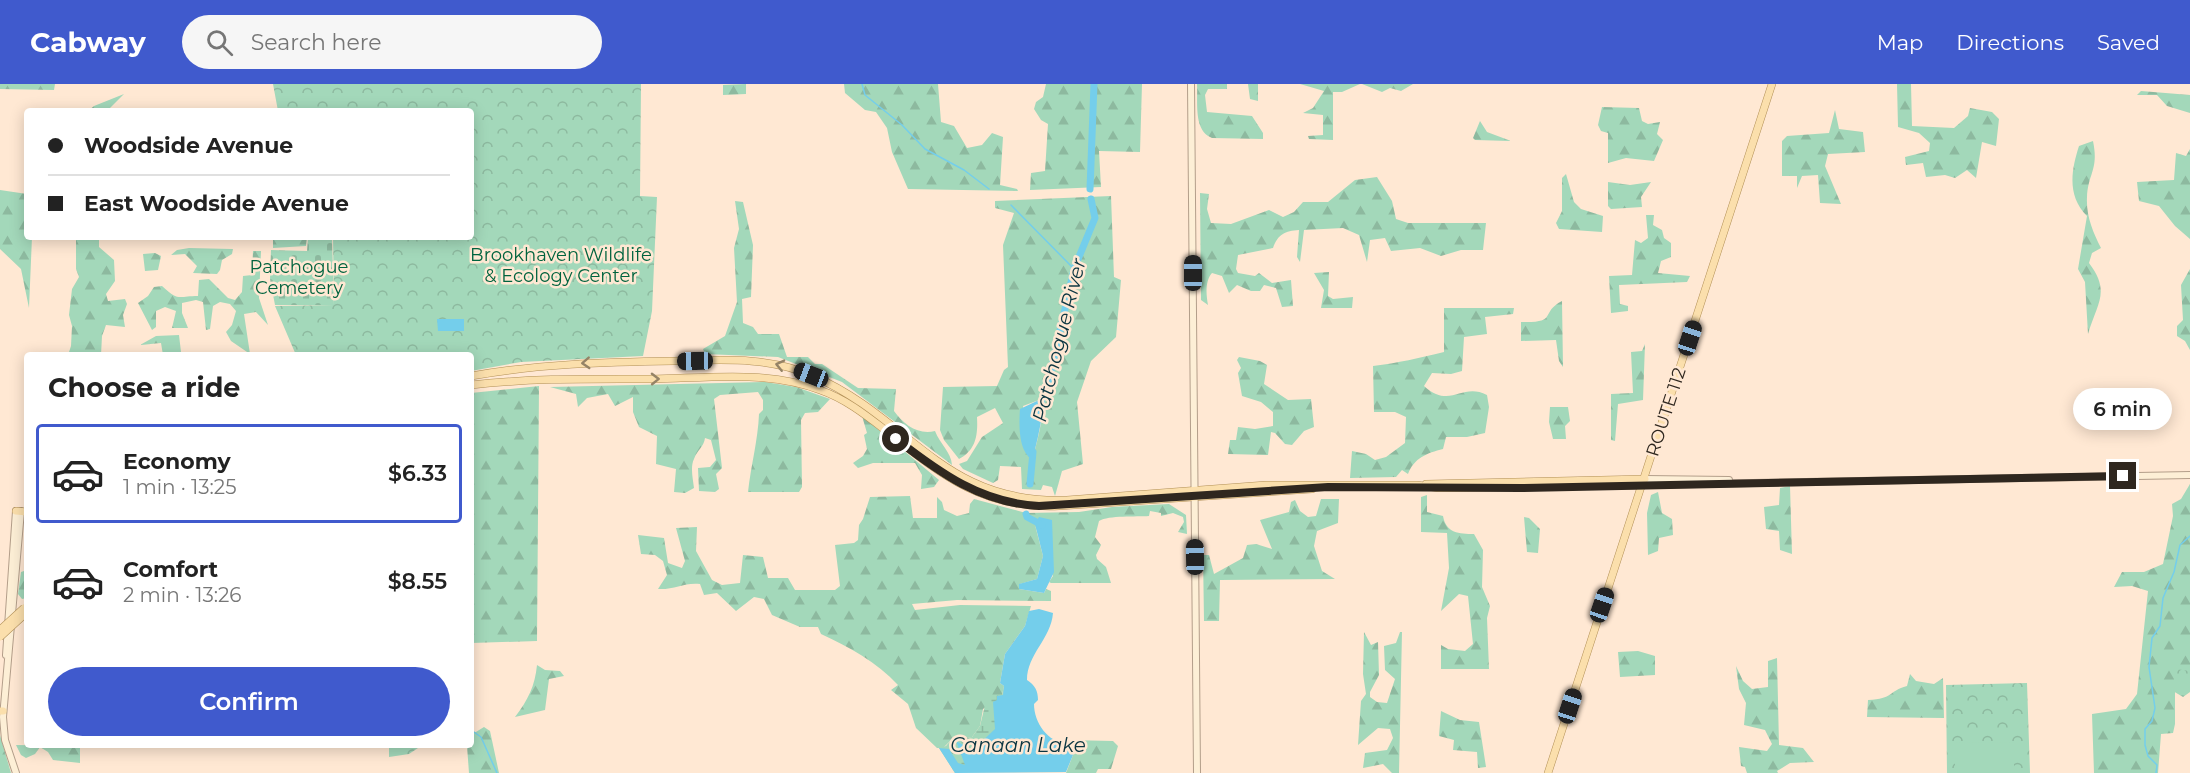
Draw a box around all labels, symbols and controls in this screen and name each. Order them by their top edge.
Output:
search box [182,15,602,69]
text: Cabway [30,25,146,59]
icon: search [203,26,236,59]
text: Search here [251,29,382,56]
text: Map [1877,30,1923,55]
text: Directions [1956,30,2064,55]
text: Saved [2097,30,2160,55]
text: Woodside Avenue [84,132,293,159]
text: East Woodside Avenue [84,190,349,217]
park label: Brookhaven Wildlife & Ecology Center [470,244,652,287]
water label: Patchogue River [1027,255,1091,424]
car [1184,255,1202,291]
park label: Patchogue Cemetery [250,256,349,299]
car [1676,318,1704,358]
car [677,352,713,370]
one-way arrow [581,357,590,370]
one-way arrow [776,360,786,373]
car [791,360,831,390]
street label: ROUTE 112 [1641,365,1691,459]
text: Choose a ride [48,371,240,404]
one-way arrow [651,373,660,385]
callout: 6 min [2074,389,2172,431]
text: 6 min [2093,397,2152,421]
route start [882,425,909,452]
icon: car [51,447,105,501]
text: Economy [123,448,231,475]
text: $6.33 [388,460,447,487]
route end [2109,462,2136,489]
text: 1 min · 13:25 [123,475,237,499]
car [1186,539,1204,575]
icon: car [51,555,105,609]
text: Comfort [123,556,218,583]
text: $8.55 [388,568,447,595]
text: 2 min · 13:26 [123,583,241,607]
car [1588,585,1616,625]
button: Confirm [48,667,450,736]
car [1556,686,1584,726]
water label: Canaan Lake [950,733,1086,757]

